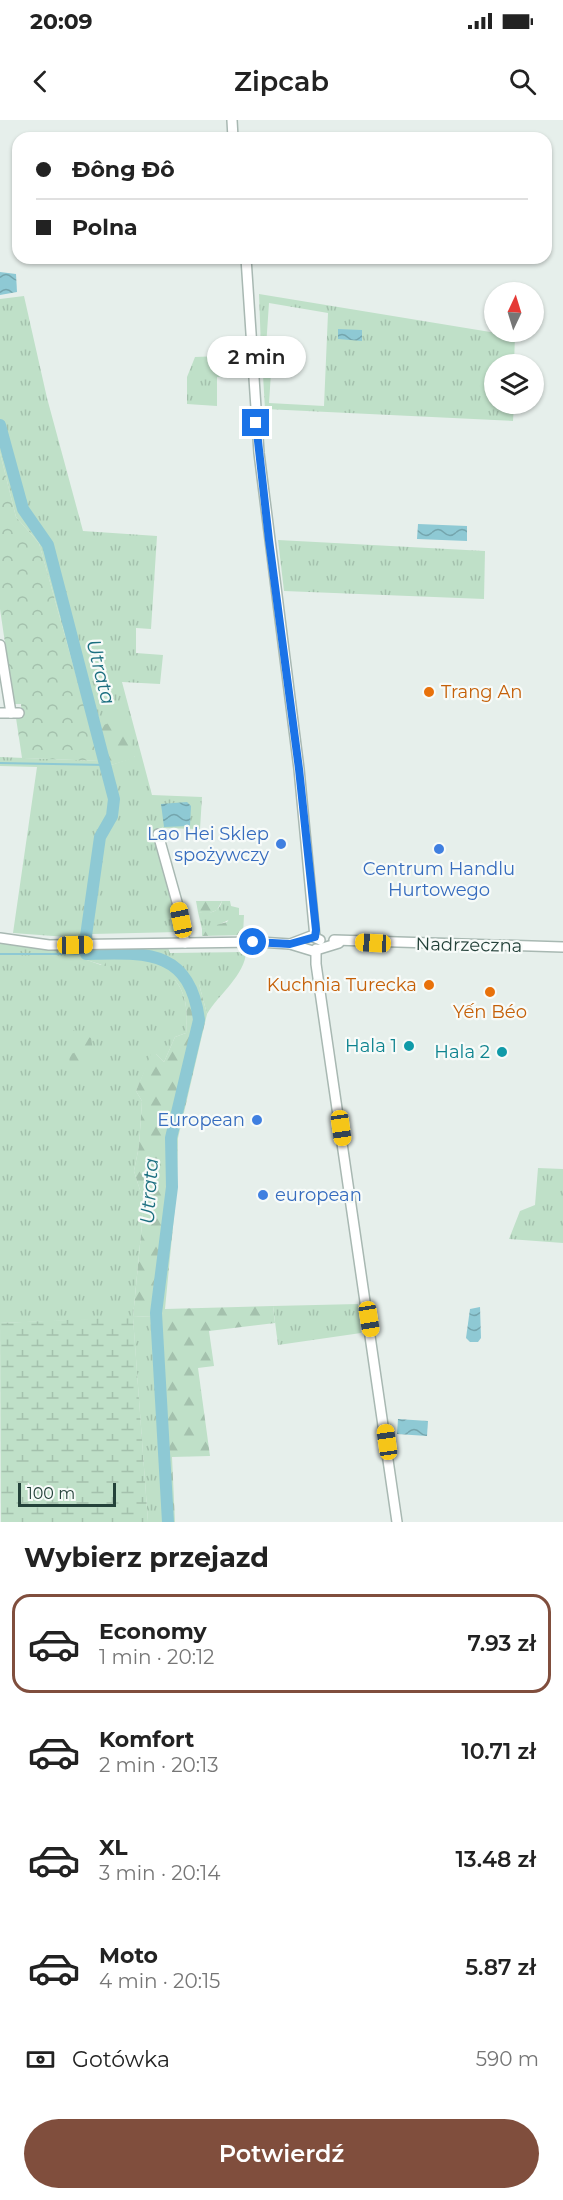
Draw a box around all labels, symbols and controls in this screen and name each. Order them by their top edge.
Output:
text: 20:09 [30,8,93,35]
icon: back [24,65,57,98]
text: Zipcab [234,65,329,98]
icon: search [506,65,539,98]
text: Đông Đô [72,156,175,183]
text: Polna [72,214,138,241]
north arrow [484,282,544,342]
map controls [484,282,544,414]
callout: 2 min [206,336,306,378]
text: 2 min [228,345,285,369]
button: layers [484,354,544,414]
route end [242,409,269,436]
water label: Utrata [81,637,121,707]
place label: Trang An [441,681,522,703]
marker: Trang An [422,685,436,699]
place label: Lao Hei Sklep spożywczy [147,823,269,866]
marker: Lao Hei Sklep spożywczy [274,837,288,851]
marker: Centrum Handlu Hurtowego [432,842,446,856]
place label: Centrum Handlu Hurtowego [363,858,515,901]
car [168,901,194,939]
route start [239,928,266,955]
car [355,933,391,953]
street label: Nadrzeczna [416,933,522,957]
car [57,936,93,954]
place label: Kuchnia Turecka [267,974,417,996]
marker: Kuchnia Turecka [422,978,436,992]
marker: Yến Béo [483,985,497,999]
place label: Yến Béo [453,1001,527,1023]
place label: Hala 1 [345,1035,397,1057]
marker: Hala 1 [402,1039,416,1053]
place label: Hala 2 [434,1041,490,1063]
marker: Hala 2 [495,1045,509,1059]
place label: European [157,1109,245,1131]
car [330,1109,352,1147]
marker: European [250,1113,264,1127]
water label: Utrata [135,1157,163,1225]
place label: european [275,1184,362,1206]
marker: european [256,1188,270,1202]
car [357,1300,381,1338]
car [376,1423,398,1461]
scale bar [18,1480,116,1508]
text: 100 m [27,1484,75,1503]
text: Wybierz przejazd [24,1541,269,1574]
icon: car [27,1617,81,1671]
text: Economy [99,1618,207,1645]
text: 7.93 zł [467,1630,536,1657]
text: 1 min · 20:12 [99,1645,214,1669]
icon: car [27,1725,81,1779]
text: Komfort [99,1726,194,1753]
text: 10.71 zł [461,1738,536,1765]
text: 2 min · 20:13 [99,1753,219,1777]
icon: car [27,1833,81,1887]
text: XL [99,1834,128,1861]
text: 13.48 zł [455,1846,536,1873]
text: 3 min · 20:14 [99,1861,220,1885]
icon: car [27,1941,81,1995]
text: Moto [99,1942,158,1969]
text: 5.87 zł [465,1954,536,1981]
text: 4 min · 20:15 [99,1969,220,1993]
icon: cash [24,2043,57,2076]
text: Gotówka [72,2046,170,2073]
text: 590 m [476,2047,539,2071]
button: Potwierdź [24,2119,539,2188]

